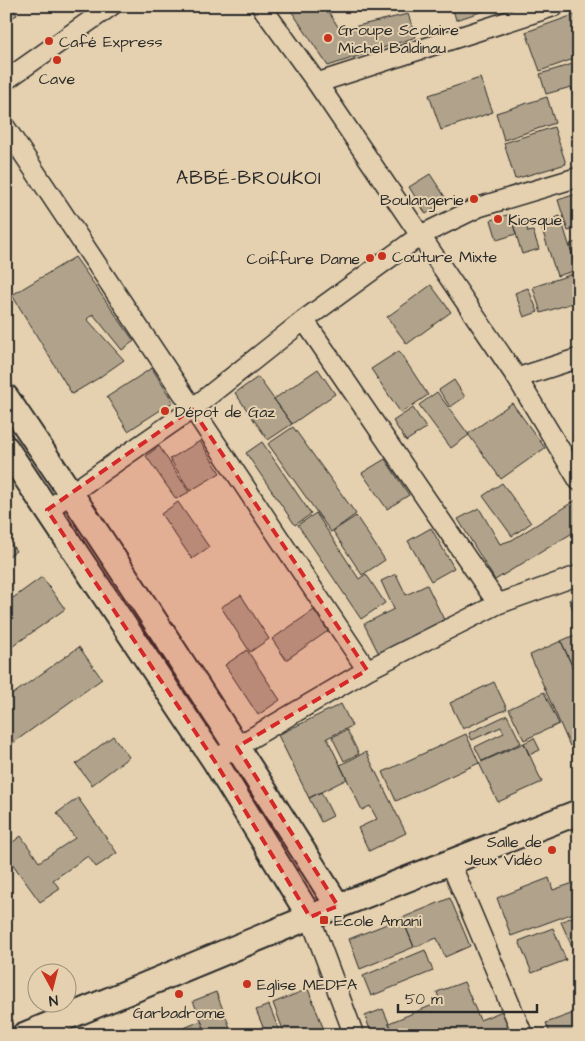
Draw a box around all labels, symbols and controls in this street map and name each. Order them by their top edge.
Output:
place label: Groupe Scolaire Michel Baldinau [338,19,459,59]
place label: Café Express [59,31,162,53]
marker: Groupe Scolaire Michel Baldinau [322,32,334,44]
marker: Café Express [43,35,55,47]
marker: Cave [51,54,63,66]
place label: Cave [39,68,76,90]
district label: ABBÉ-BROUKOI [176,165,322,192]
place label: Boulangerie [380,189,464,212]
marker: Boulangerie [468,193,480,205]
place label: Kiosque [508,209,562,231]
marker: Kiosque [492,213,504,225]
place label: Couture Mixte [392,246,498,268]
place label: Coiffure Dame [247,248,360,270]
marker: Couture Mixte [376,250,388,262]
marker: Coiffure Dame [364,252,376,264]
place label: Dépot de Gaz [175,401,275,423]
marker: Dépot de Gaz [159,405,171,417]
place label: Salle de Jeux Vidéo [465,831,542,871]
marker: Salle de Jeux Vidéo [546,844,558,856]
place label: Ecole Amani [334,910,422,932]
marker: Ecole Amani [318,914,330,926]
north arrow [28,964,78,1014]
place label: Eglise MEDFA [257,974,357,997]
marker: Eglise MEDFA [241,978,253,990]
scale bar [398,981,536,1013]
marker: Garbadrome [173,988,185,1000]
text: N [48,989,59,1010]
text: 50 m [405,989,443,1010]
place label: Garbadrome [133,1002,226,1024]

